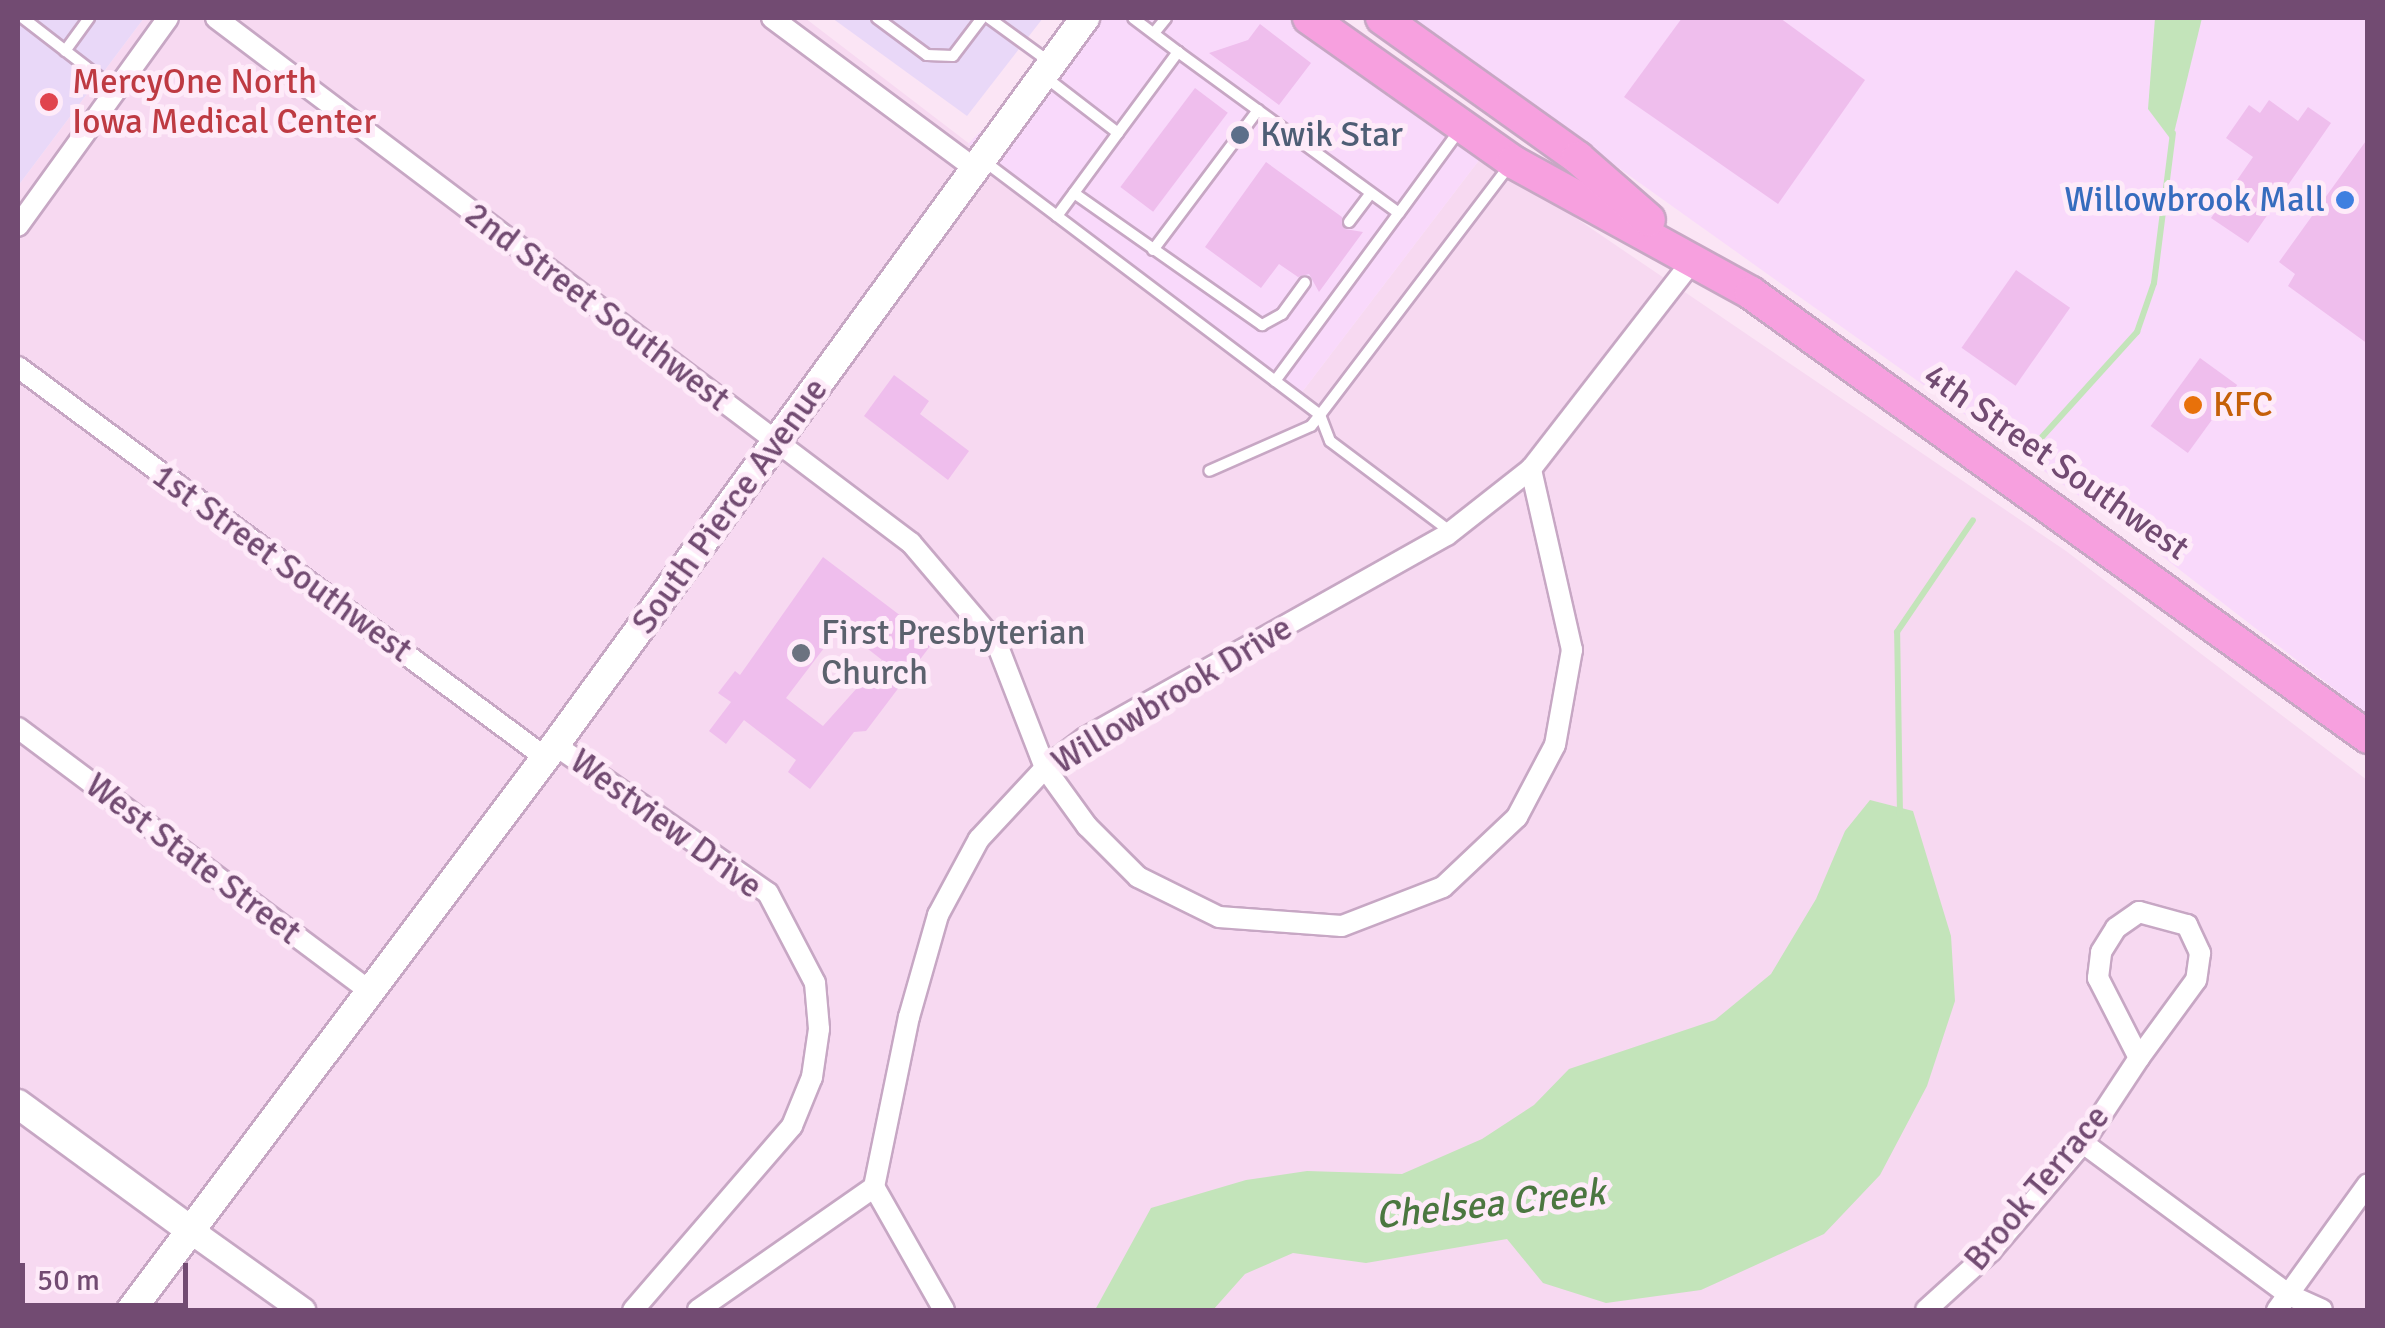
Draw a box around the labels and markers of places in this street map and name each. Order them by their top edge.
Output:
place label: MercyOne North Iowa Medical Center [72,61,376,143]
marker: MercyOne North Iowa Medical Center [36,89,62,115]
place label: Kwik Star [1260,114,1403,156]
marker: Kwik Star [1229,124,1251,146]
place label: Willowbrook Mall [2064,179,2325,221]
marker: Willowbrook Mall [2334,189,2356,211]
place label: KFC [2213,384,2273,426]
marker: KFC [2182,394,2204,416]
place label: First Presbyterian Church [821,612,1086,694]
marker: First Presbyterian Church [790,642,812,664]

